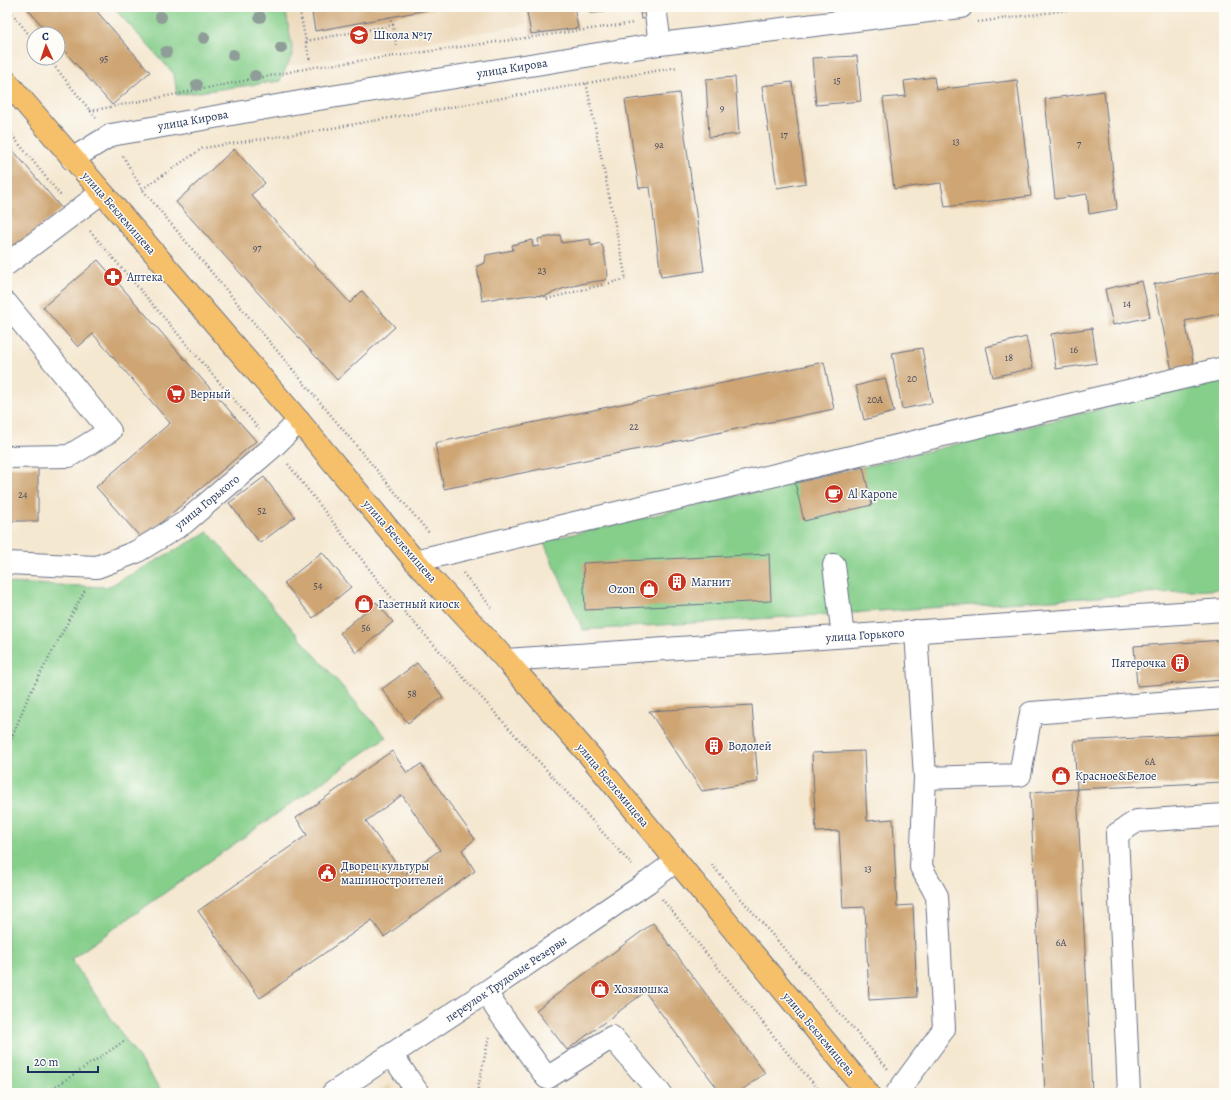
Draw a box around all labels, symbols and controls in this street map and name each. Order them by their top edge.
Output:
school or university icon: Школа №17 [348,24,370,46]
north arrow [26,26,66,66]
place label: Школа №17 [373,27,433,43]
text: С [42,29,49,44]
house number: 95 [100,52,108,65]
street label: улица Кирова [475,54,549,82]
house number: 15 [833,74,841,87]
house number: 9 [720,101,725,114]
street label: улица Кирова [156,106,230,134]
house number: 17 [780,128,789,141]
house number: 13 [952,135,960,148]
house number: 7 [1077,137,1082,150]
house number: 9а [654,138,664,151]
street label: улица Беклемищева [78,167,160,258]
house number: 97 [253,241,262,254]
house number: 23 [538,264,546,277]
pharmacy icon: Аптека [102,266,124,288]
place label: Аптека [126,269,163,285]
house number: 14 [1123,297,1131,310]
house number: 16 [1070,343,1078,356]
house number: 18 [1005,351,1013,364]
house number: 20 [907,372,917,385]
supermarket icon: Верный [165,383,187,405]
place label: Верный [190,386,231,402]
house number: 20А [867,393,883,406]
house number: 22 [629,420,639,433]
street label: улица Горького [171,471,243,534]
cafe icon: Al Kapone [823,483,845,505]
place label: Al Kapone [847,486,897,502]
house number: 24 [18,488,28,501]
street label: улица Беклемищева [359,495,441,586]
house number: 52 [257,504,267,517]
building icon: Магнит [666,571,688,593]
place label: Магнит [691,574,732,590]
shop icon: Ozon [638,578,660,600]
house number: 54 [314,579,323,592]
place label: Ozon [609,581,635,597]
shop icon: Газетный киоск [353,593,375,615]
place label: Газетный киоск [378,596,460,612]
house number: 56 [362,621,371,634]
street label: улица Горького [824,624,905,646]
building icon: Пятерочка [1169,652,1191,674]
place label: Пятерочка [1111,655,1166,671]
house number: 58 [407,687,417,700]
building icon: Водолей [703,735,725,757]
place label: Водолей [728,738,772,754]
street label: улица Беклемищева [572,739,653,831]
house number: 6А [1145,755,1155,768]
shop icon: Красное&Белое [1050,765,1072,787]
place label: Красное&Белое [1075,768,1157,784]
place label: Дворец культуры машиностроителей [341,858,444,888]
public building icon: Дворец культуры машиностроителей [316,862,338,884]
house number: 13 [864,862,872,875]
street label: переулок Трудовые Резервы [442,932,570,1026]
house number: 6А [1056,936,1066,949]
shop icon: Хозяюшка [589,978,611,1000]
place label: Хозяюшка [614,981,669,997]
street label: улица Беклемищева [778,988,859,1080]
scale bar [28,1048,98,1074]
text: 20 m [34,1054,58,1070]

